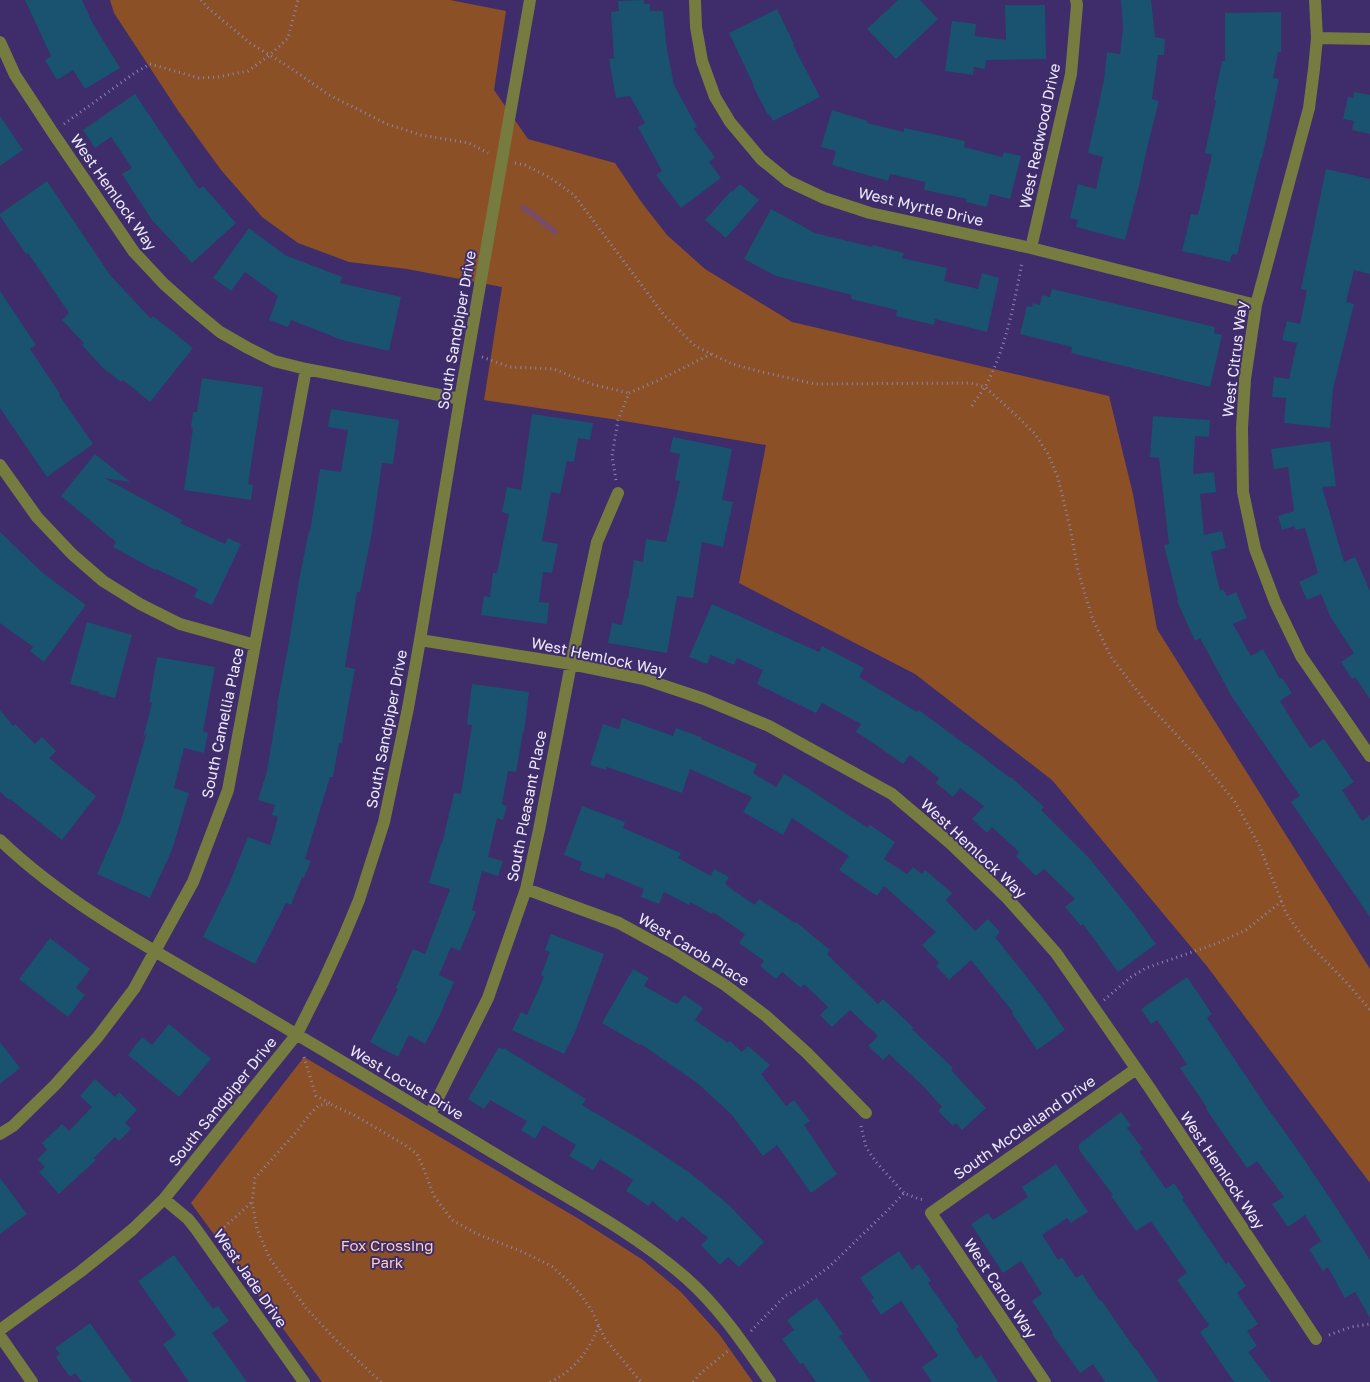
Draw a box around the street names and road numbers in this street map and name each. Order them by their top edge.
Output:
street label: West Redwood Drive [1015,61,1063,210]
street label: West Hemlock Way [67,130,161,254]
street label: West Myrtle Drive [857,183,986,229]
street label: South Sandpiper Drive [433,249,479,411]
street label: West Citrus Way [1218,299,1250,418]
street label: West Hemlock Way [530,633,669,679]
street label: South Camellia Place [197,646,247,800]
street label: South Sandpiper Drive [362,648,410,810]
street label: South Pleasant Place [503,729,550,883]
street label: West Hemlock Way [917,794,1031,902]
street label: West Carob Place [635,909,753,989]
street label: South Sandpiper Drive [164,1033,280,1169]
street label: West Locust Drive [347,1041,467,1123]
street label: South McClelland Drive [950,1071,1099,1183]
street label: West Hemlock Way [1177,1108,1269,1233]
street label: West Jade Drive [210,1225,292,1331]
street label: West Carob Way [961,1234,1041,1342]

